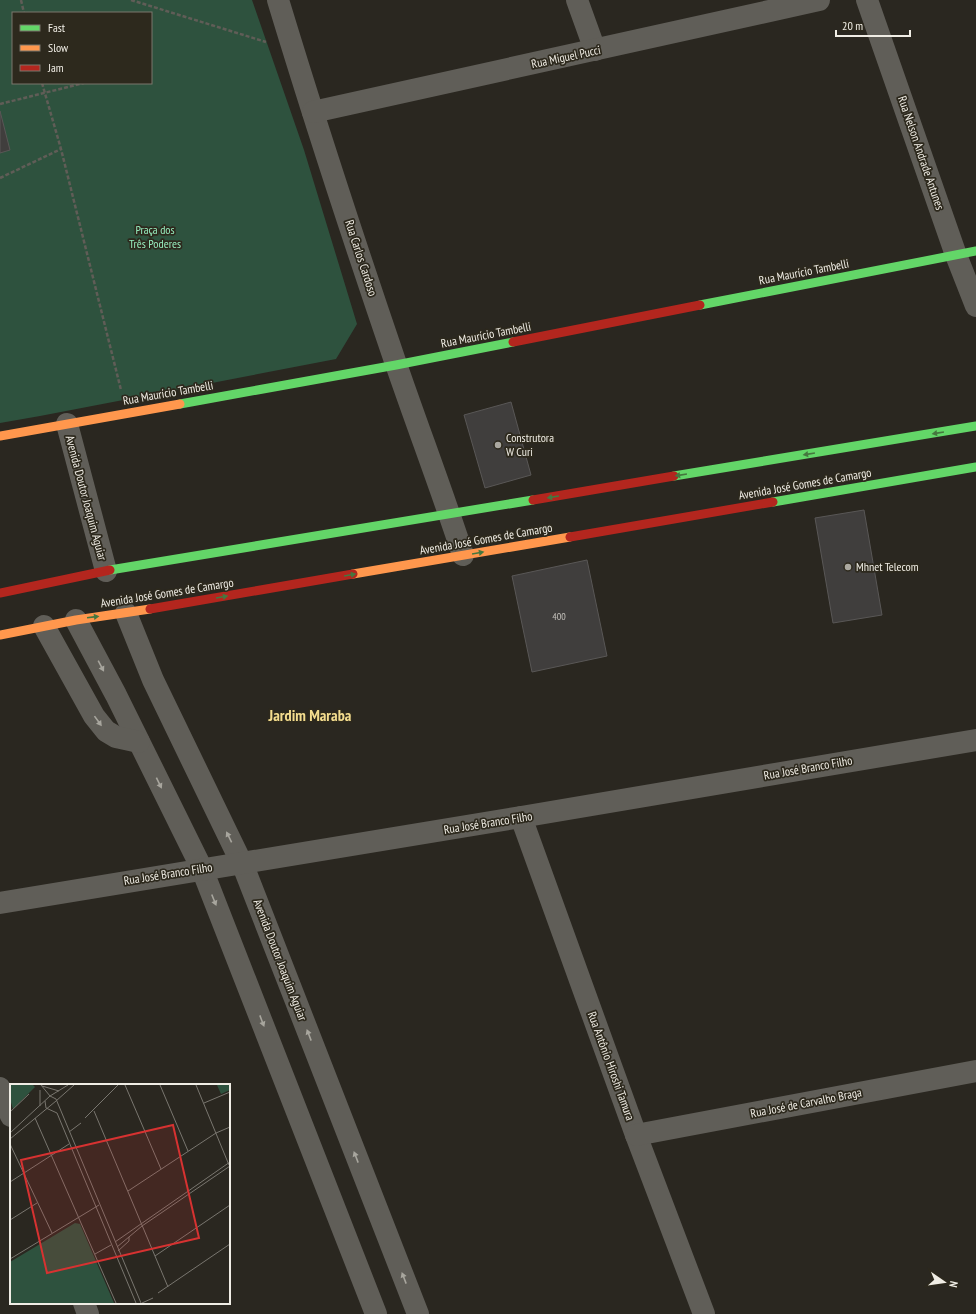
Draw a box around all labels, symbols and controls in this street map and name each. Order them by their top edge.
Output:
legend [12,12,152,84]
scale bar [836,12,910,38]
text: 20 m [842,18,863,33]
text: Fast [48,20,66,35]
text: Slow [48,40,69,55]
street label: Rua Miguel Pucci [530,42,602,71]
text: Jam [47,60,64,75]
street label: Rua Nelson Andrade Antunes [895,94,948,212]
street label: Rua Carlos Cardoso [342,218,381,298]
park label: Praça dos Três Poderes [129,222,181,251]
street label: Rua Maurício Tambelli [758,255,850,288]
street label: Rua Maurício Tambelli [440,318,532,351]
street label: Rua Maurício Tambelli [122,377,214,408]
place label: Construtora W Curi [506,430,554,459]
one-way arrow [931,430,944,436]
street label: Avenida Doutor Joaquim Aguiar [63,434,111,563]
marker: Construtora W Curi [493,440,503,450]
one-way arrow [803,451,815,457]
street label: Avenida José Gomes de Camargo [737,464,872,503]
one-way arrow [675,473,687,479]
one-way arrow [547,494,559,500]
street label: Avenida José Gomes de Camargo [418,519,553,558]
one-way arrow [472,549,484,555]
place label: Mhnet Telecom [856,559,919,574]
marker: Mhnet Telecom [843,562,853,572]
one-way arrow [344,571,356,577]
street label: Avenida José Gomes de Camargo [99,575,235,610]
one-way arrow [215,593,228,599]
house number: 400 [552,610,566,623]
one-way arrow [87,614,99,620]
one-way arrow [97,661,104,672]
district label: Jardim Maraba [268,705,352,725]
one-way arrow [94,715,102,726]
street label: Rua José Branco Filho [763,752,853,783]
one-way arrow [156,777,162,788]
street label: Rua José Branco Filho [443,808,533,837]
one-way arrow [226,831,232,843]
street label: Rua José Branco Filho [123,859,213,888]
one-way arrow [212,895,218,907]
street label: Avenida Doutor Joaquim Aguiar [250,897,311,1023]
street label: Rua Antônio Hiroshi Tamura [585,1009,638,1123]
one-way arrow [259,1016,265,1028]
one-way arrow [306,1029,312,1041]
inset map [10,1084,230,1304]
street label: Rua José de Carvalho Braga [749,1084,863,1121]
one-way arrow [353,1150,359,1162]
north arrow [924,1262,964,1302]
one-way arrow [400,1271,406,1283]
text: N [946,1280,961,1289]

